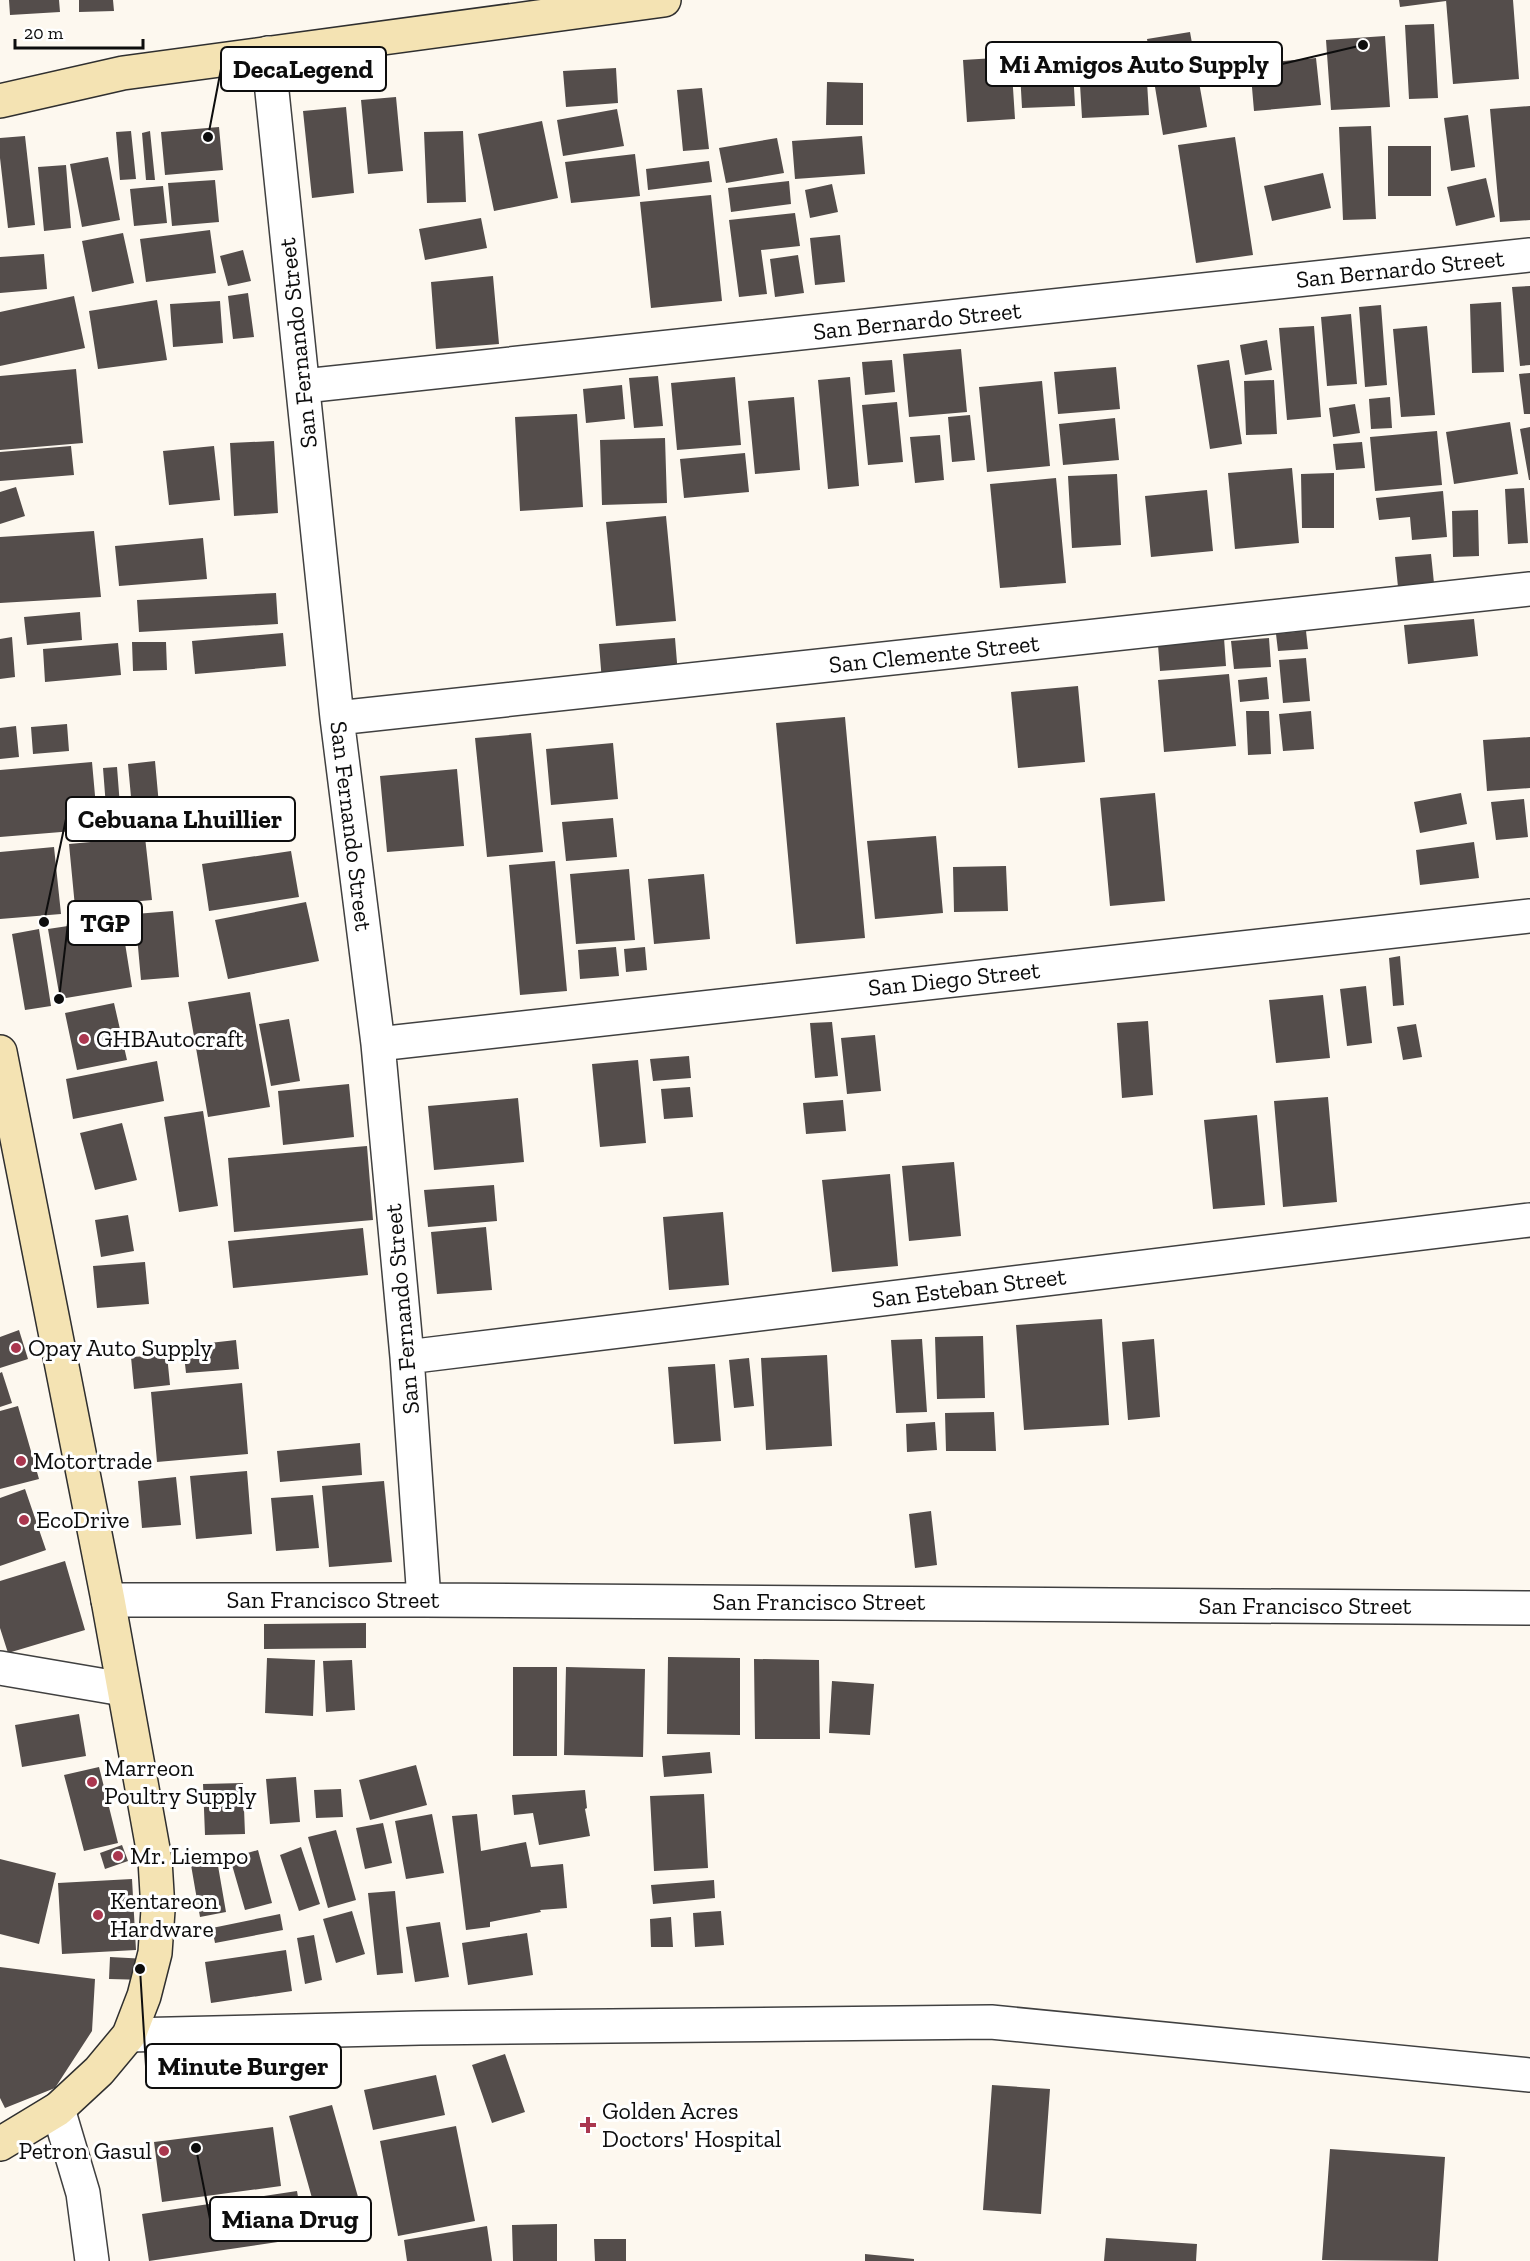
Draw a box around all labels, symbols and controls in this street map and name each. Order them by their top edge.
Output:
scale bar [15,12,142,50]
text: 20 m [24,22,64,44]
callout: Mi Amigos Auto Supply [986,42,1282,86]
callout: DecaLegend [221,47,386,91]
text: Mi Amigos Auto Supply [999,48,1269,80]
text: DecaLegend [233,53,374,85]
street label: San Fernando Street [272,236,323,450]
street label: San Bernardo Street [1294,243,1506,294]
street label: San Bernardo Street [811,295,1023,346]
street label: San Clemente Street [827,628,1041,679]
street label: San Fernando Street [324,719,379,933]
callout: Cebuana Lhuillier [66,797,295,841]
text: Cebuana Lhuillier [78,803,282,835]
callout: TGP [68,901,142,945]
text: TGP [80,907,131,939]
street label: San Diego Street [867,955,1041,1002]
place label: GHBAutocraft [96,1024,244,1053]
marker: GHBAutocraft [77,1032,91,1046]
street label: San Fernando Street [378,1203,425,1415]
street label: San Esteban Street [870,1261,1068,1314]
place label: Opay Auto Supply [28,1333,213,1362]
marker: Opay Auto Supply [9,1341,23,1355]
place label: Motortrade [33,1446,152,1475]
marker: Motortrade [14,1454,28,1468]
place label: EcoDrive [36,1505,129,1534]
marker: EcoDrive [17,1513,31,1527]
street label: San Francisco Street [227,1585,439,1614]
street label: San Francisco Street [713,1587,925,1616]
street label: San Francisco Street [1199,1591,1411,1620]
place label: Marreon Poultry Supply [104,1753,257,1810]
marker: Marreon Poultry Supply [85,1775,99,1789]
place label: Mr. Liempo [130,1841,248,1870]
marker: Mr. Liempo [111,1849,125,1863]
place label: Kentareon Hardware [110,1886,218,1943]
marker: Kentareon Hardware [91,1908,105,1922]
callout: Minute Burger [146,2044,341,2088]
text: Minute Burger [157,2050,329,2082]
place label: Golden Acres Doctors' Hospital [602,2096,781,2153]
marker: Golden Acres Doctors' Hospital [579,2116,597,2134]
place label: Petron Gasul [18,2136,152,2165]
marker: Petron Gasul [157,2144,171,2158]
callout: Miana Drug [210,2197,371,2241]
text: Miana Drug [221,2203,359,2235]

